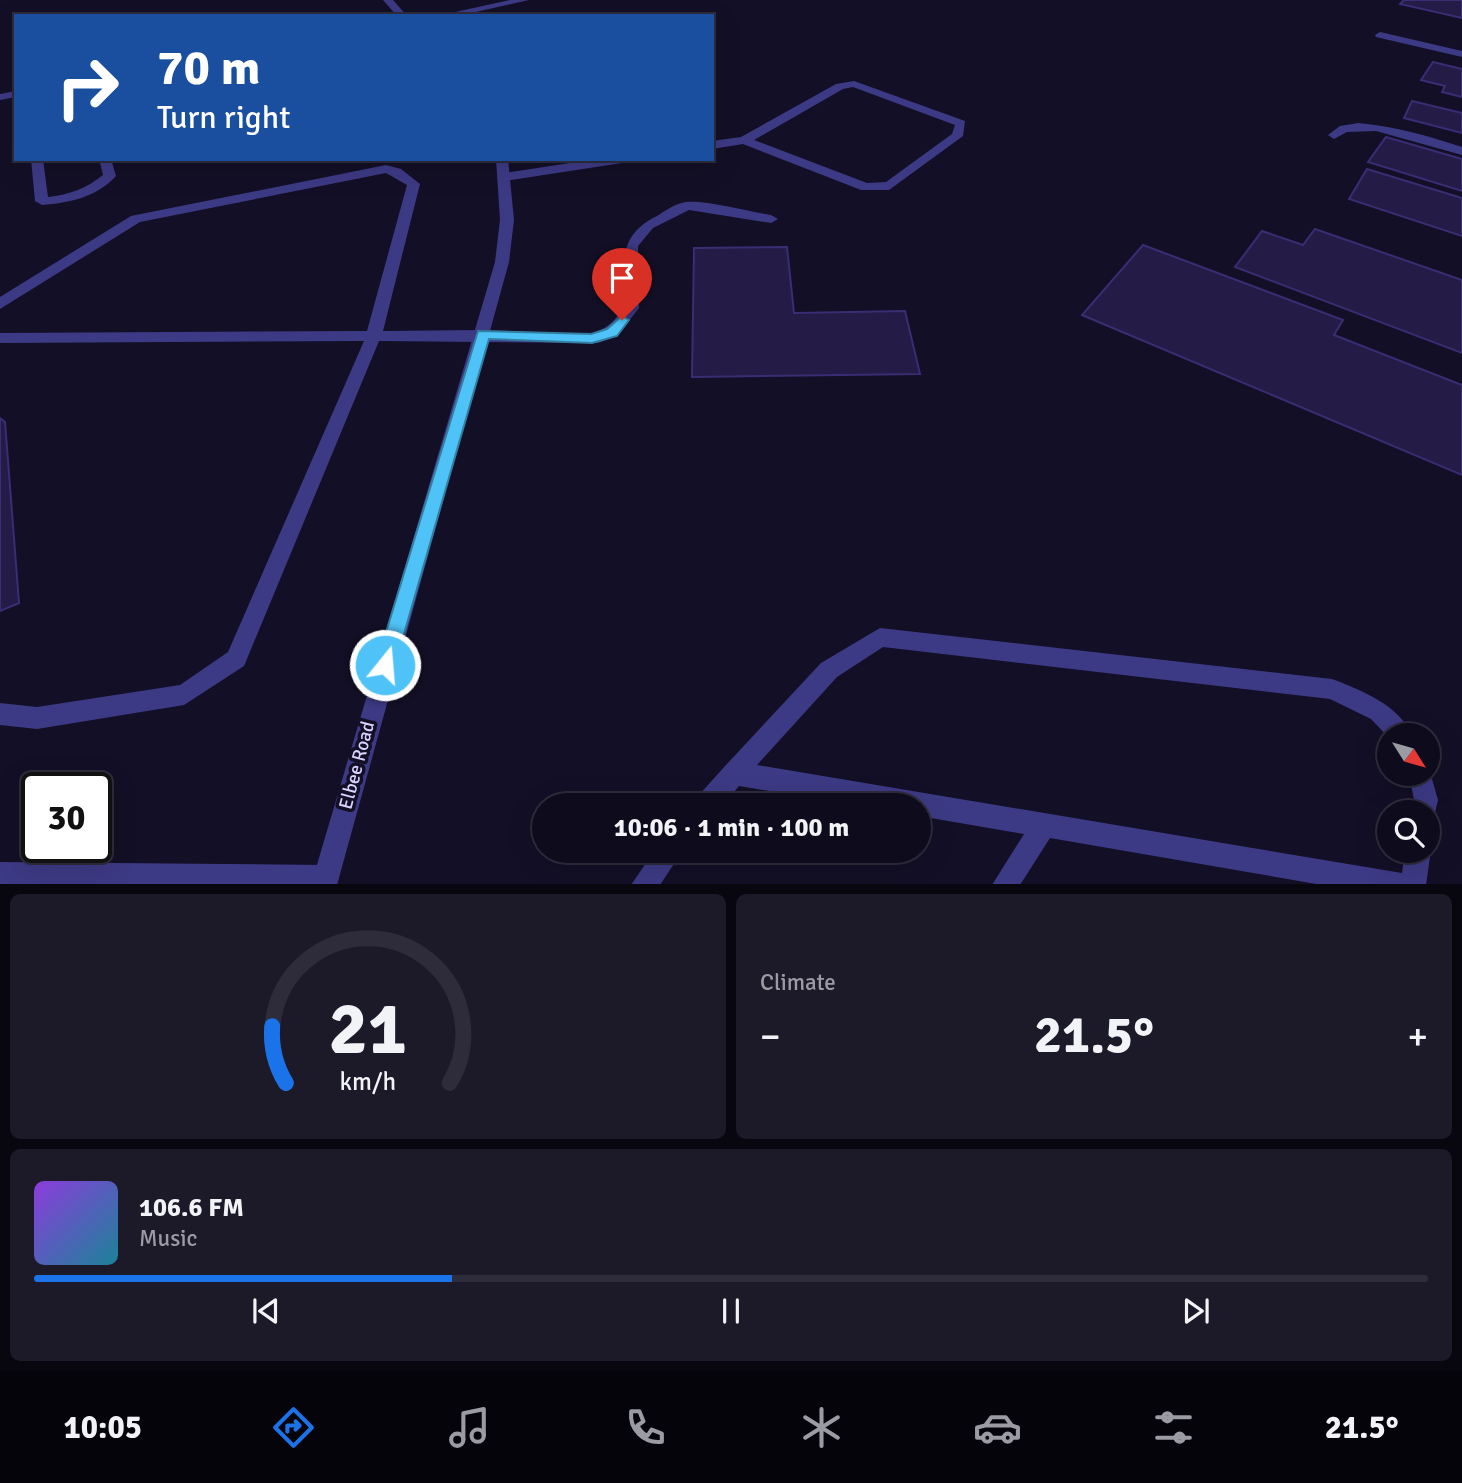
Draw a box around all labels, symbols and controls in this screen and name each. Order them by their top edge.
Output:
text: 70 m [157,38,260,98]
icon: right [42,42,133,133]
text: Turn right [157,98,290,137]
pin [592,248,652,320]
icon: arrive [603,259,641,297]
position arrow [348,628,422,702]
street label: Elbee Road [334,719,380,812]
north arrow [1377,723,1440,786]
map controls [1377,723,1440,863]
speed limit sign: 30 [21,772,112,863]
button: search [1377,800,1440,863]
text: 10:06 · 1 min · 100 m [614,812,849,844]
text: Climate [760,968,836,997]
text: 21 [329,985,407,1074]
text: 21.5° [1034,1003,1154,1067]
text: − [760,1013,781,1060]
text: + [1407,1013,1428,1060]
text: km/h [340,1065,396,1096]
text: 106.6 FM [139,1192,244,1224]
text: Music [139,1224,197,1253]
icon: previous [247,1292,285,1330]
icon: pause [712,1292,750,1330]
icon: next [1177,1292,1215,1330]
icon: directions [269,1403,318,1452]
icon: music [445,1403,494,1452]
icon: phone [621,1403,670,1452]
icon: climate [797,1403,846,1452]
icon: car [973,1403,1022,1452]
icon: filters [1149,1403,1198,1452]
text: 10:05 [63,1408,142,1447]
text: 21.5° [1325,1408,1399,1447]

